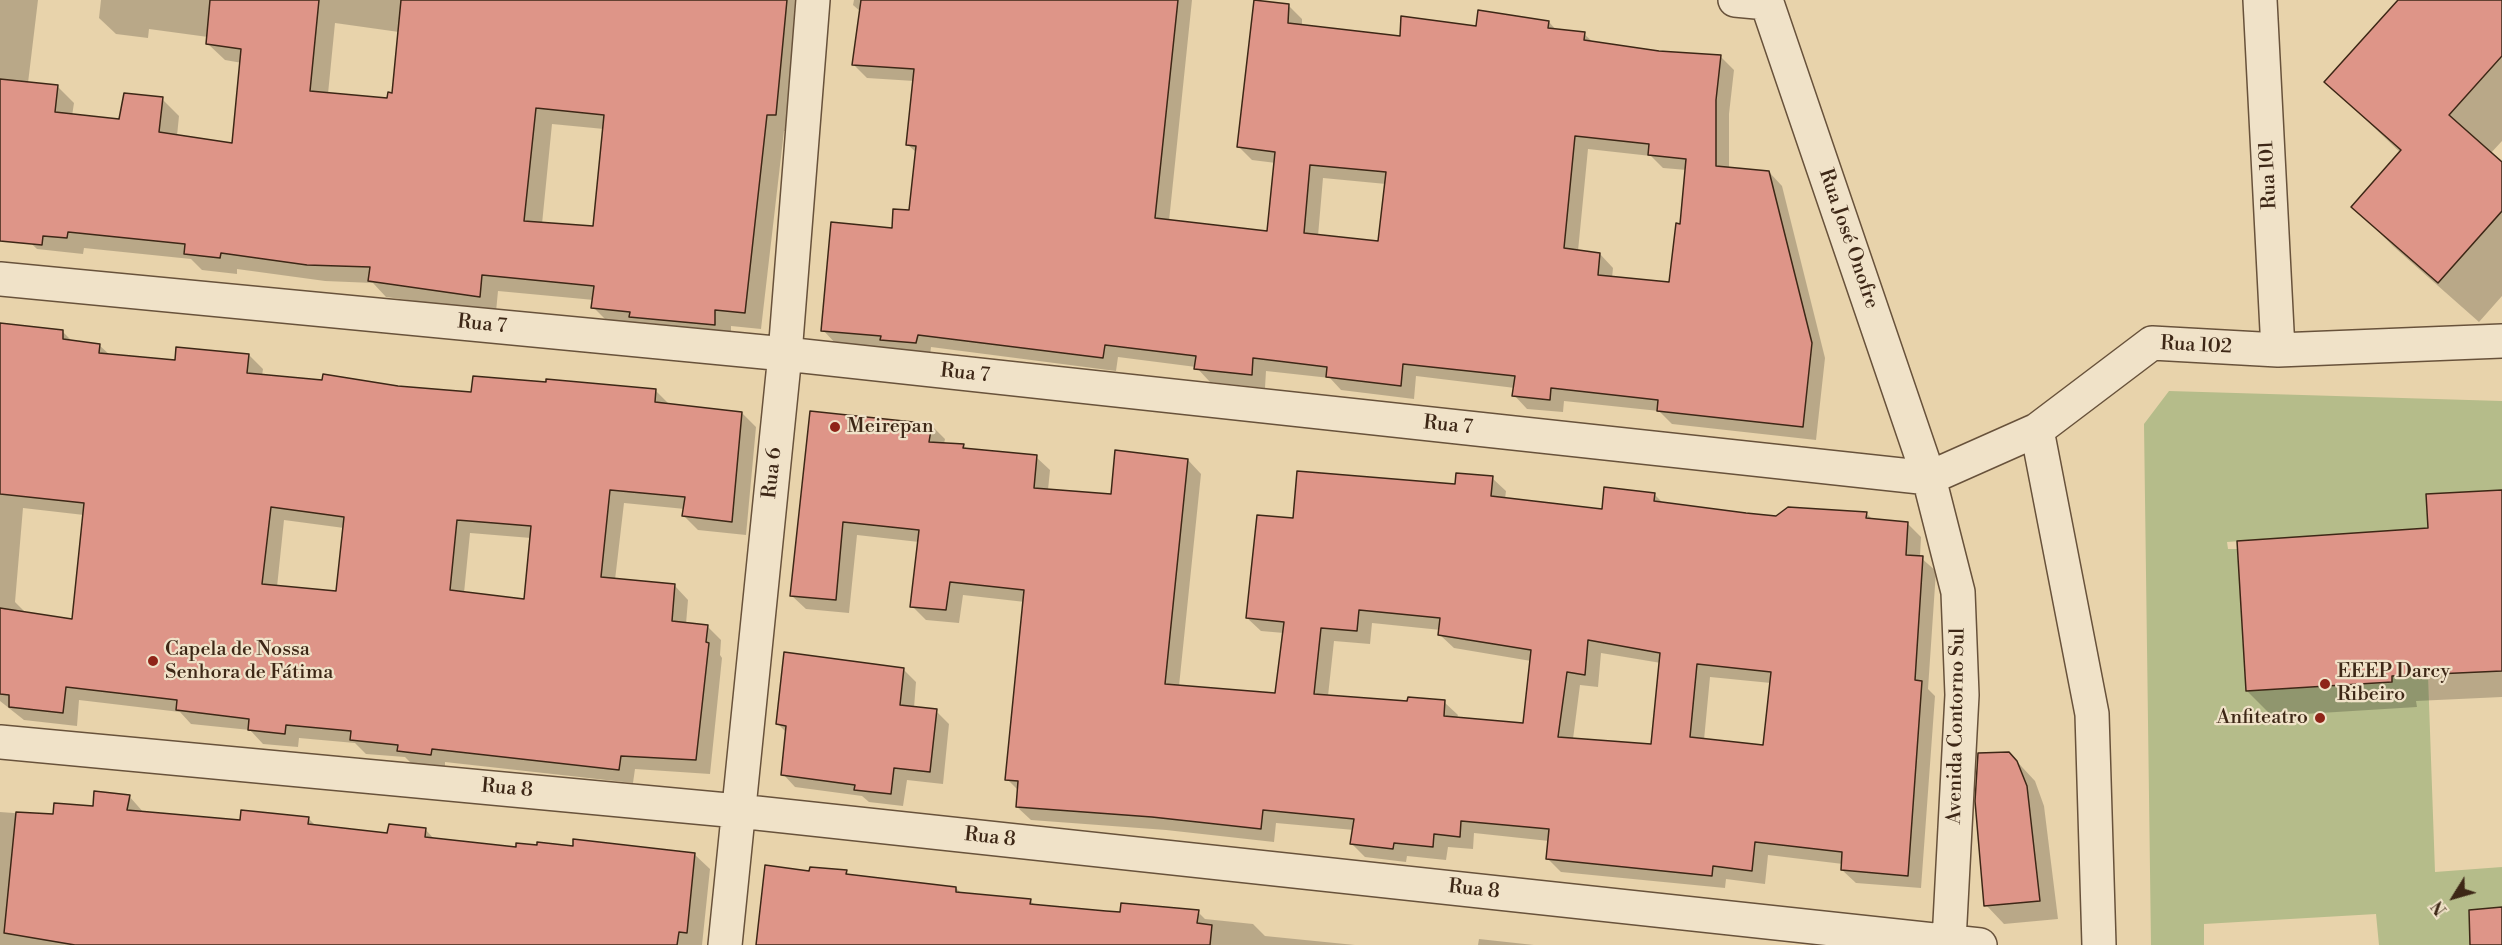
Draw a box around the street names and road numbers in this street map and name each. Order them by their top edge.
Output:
street label: Rua 101 [2255,140,2283,210]
street label: Rua José Onofre [1813,166,1883,312]
street label: Rua 7 [456,310,508,340]
street label: Rua 102 [2160,332,2232,360]
street label: Rua 7 [939,359,991,389]
street label: Rua 7 [1422,411,1474,441]
street label: Rua 6 [758,446,788,500]
street label: Avenida Contorno Sul [1943,627,1971,825]
street label: Rua 8 [480,775,534,803]
street label: Rua 8 [963,823,1017,853]
street label: Rua 8 [1447,875,1501,905]

